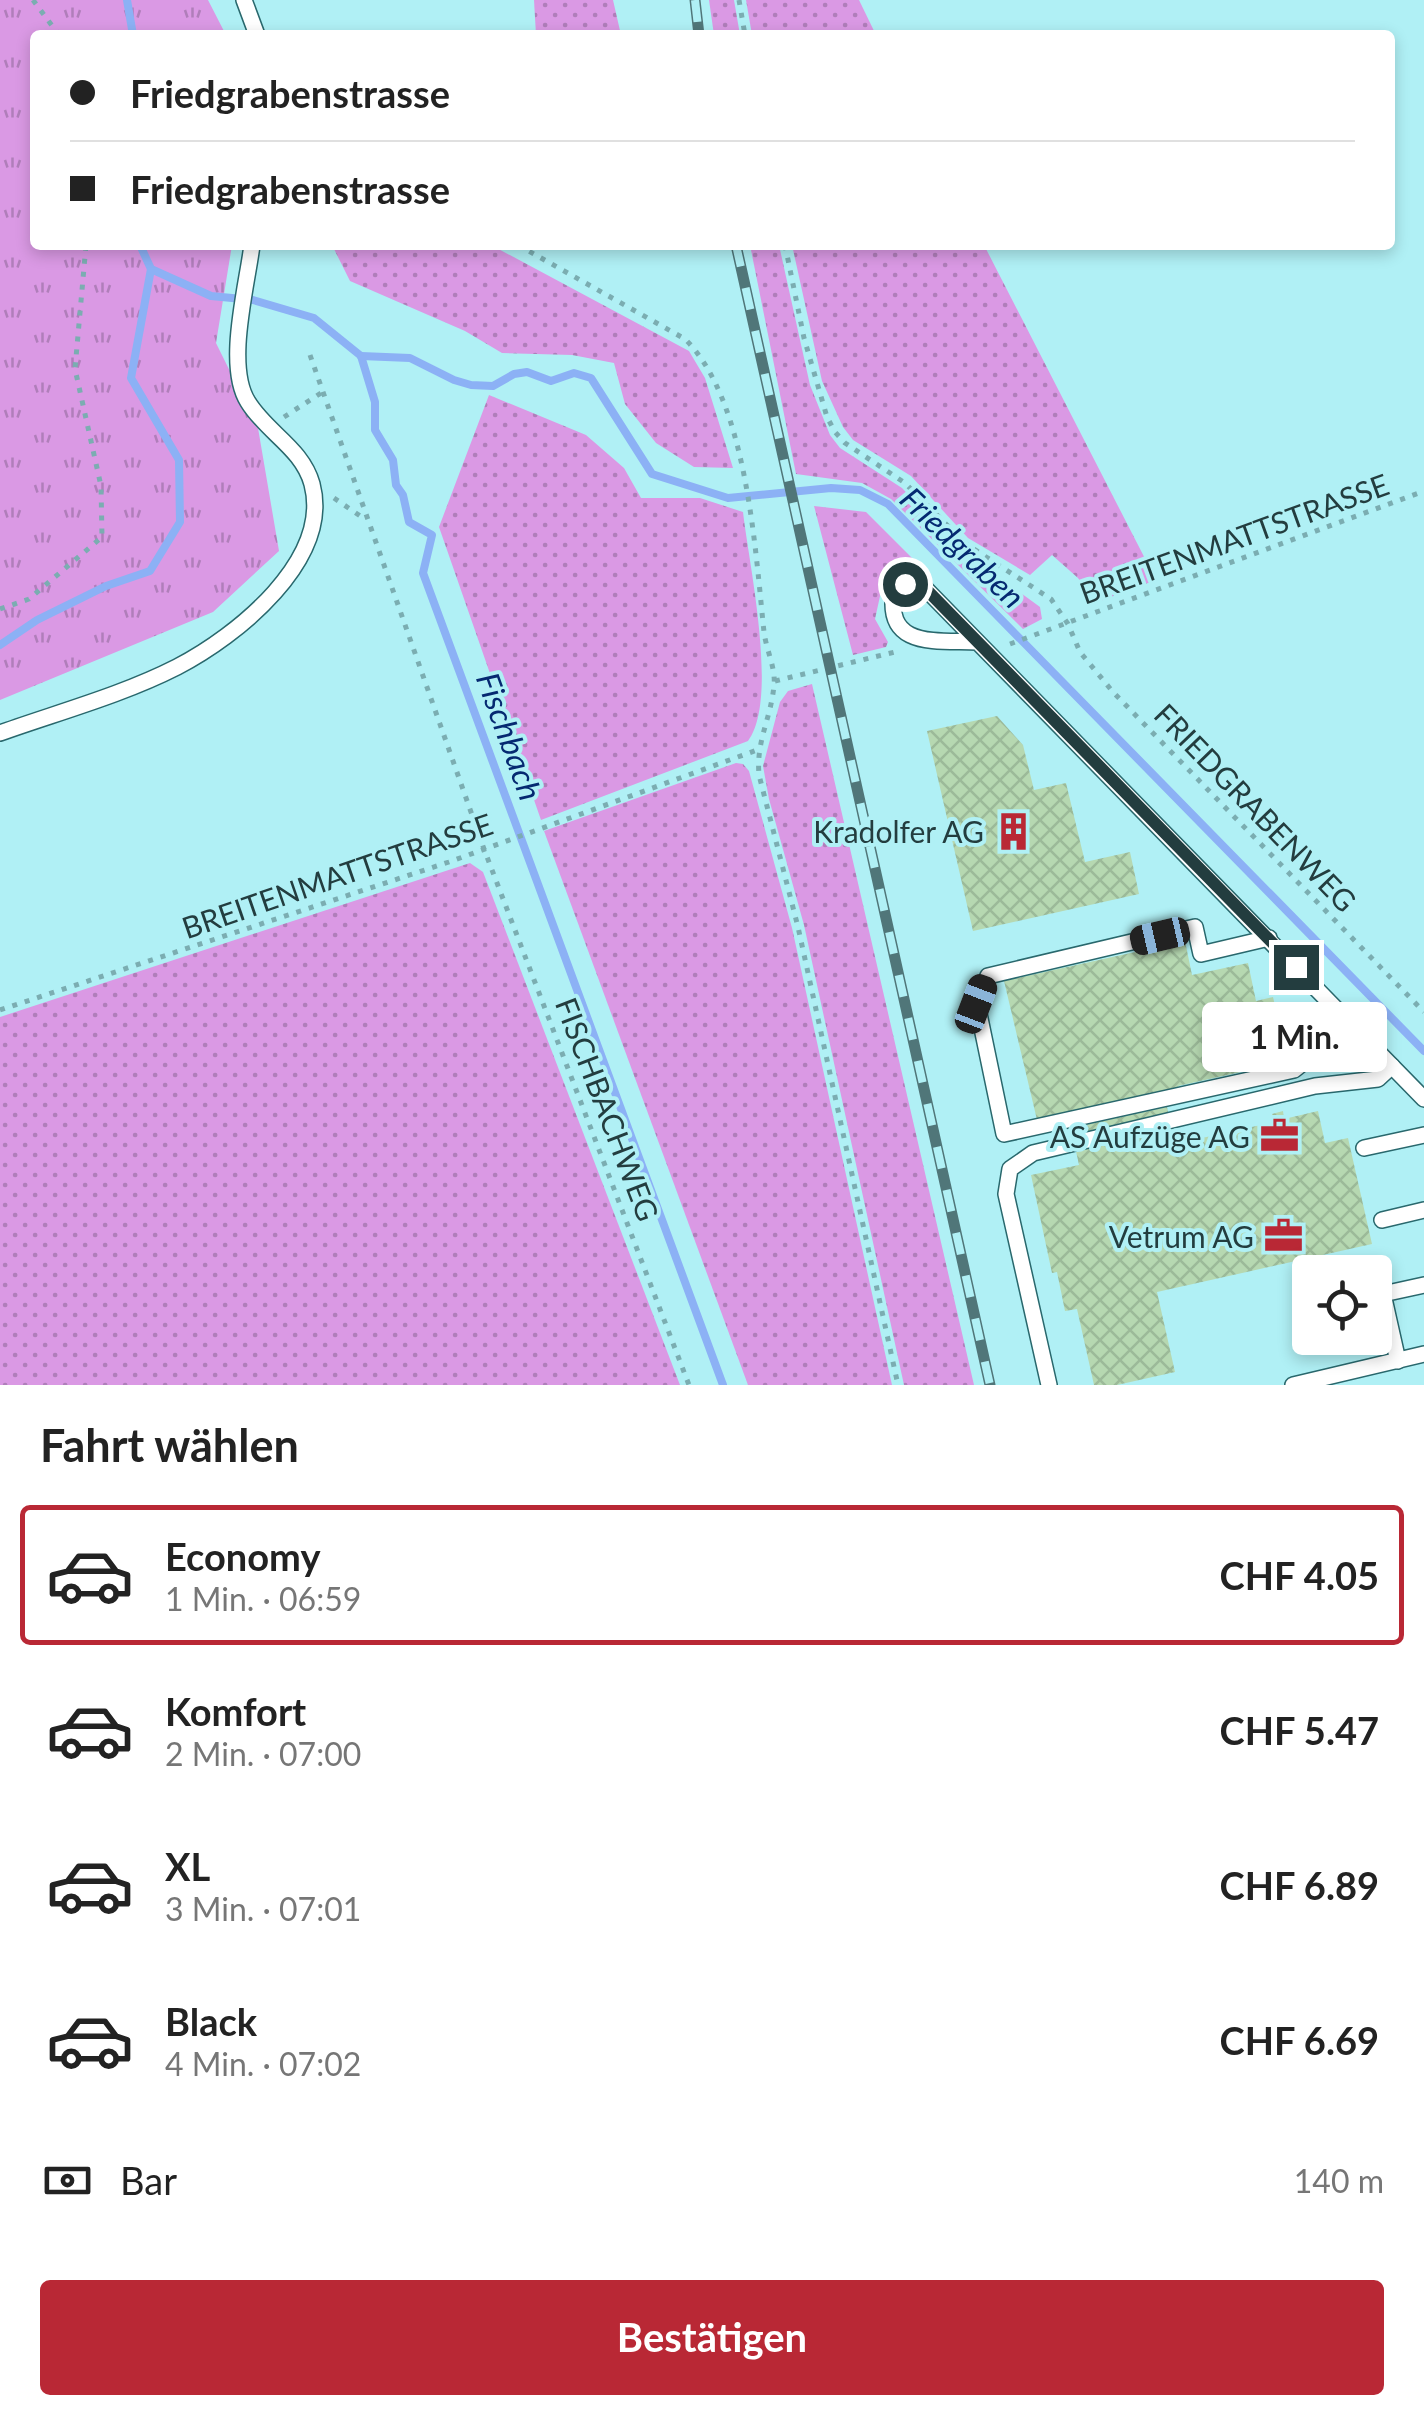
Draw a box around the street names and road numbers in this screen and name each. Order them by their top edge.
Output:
street label: BREITENMATTSTRASSE [1075,465,1393,611]
street label: FRIEDGRABENWEG [1148,696,1364,918]
street label: BREITENMATTSTRASSE [177,805,497,945]
street label: FISCHBACHWEG [549,992,667,1226]

